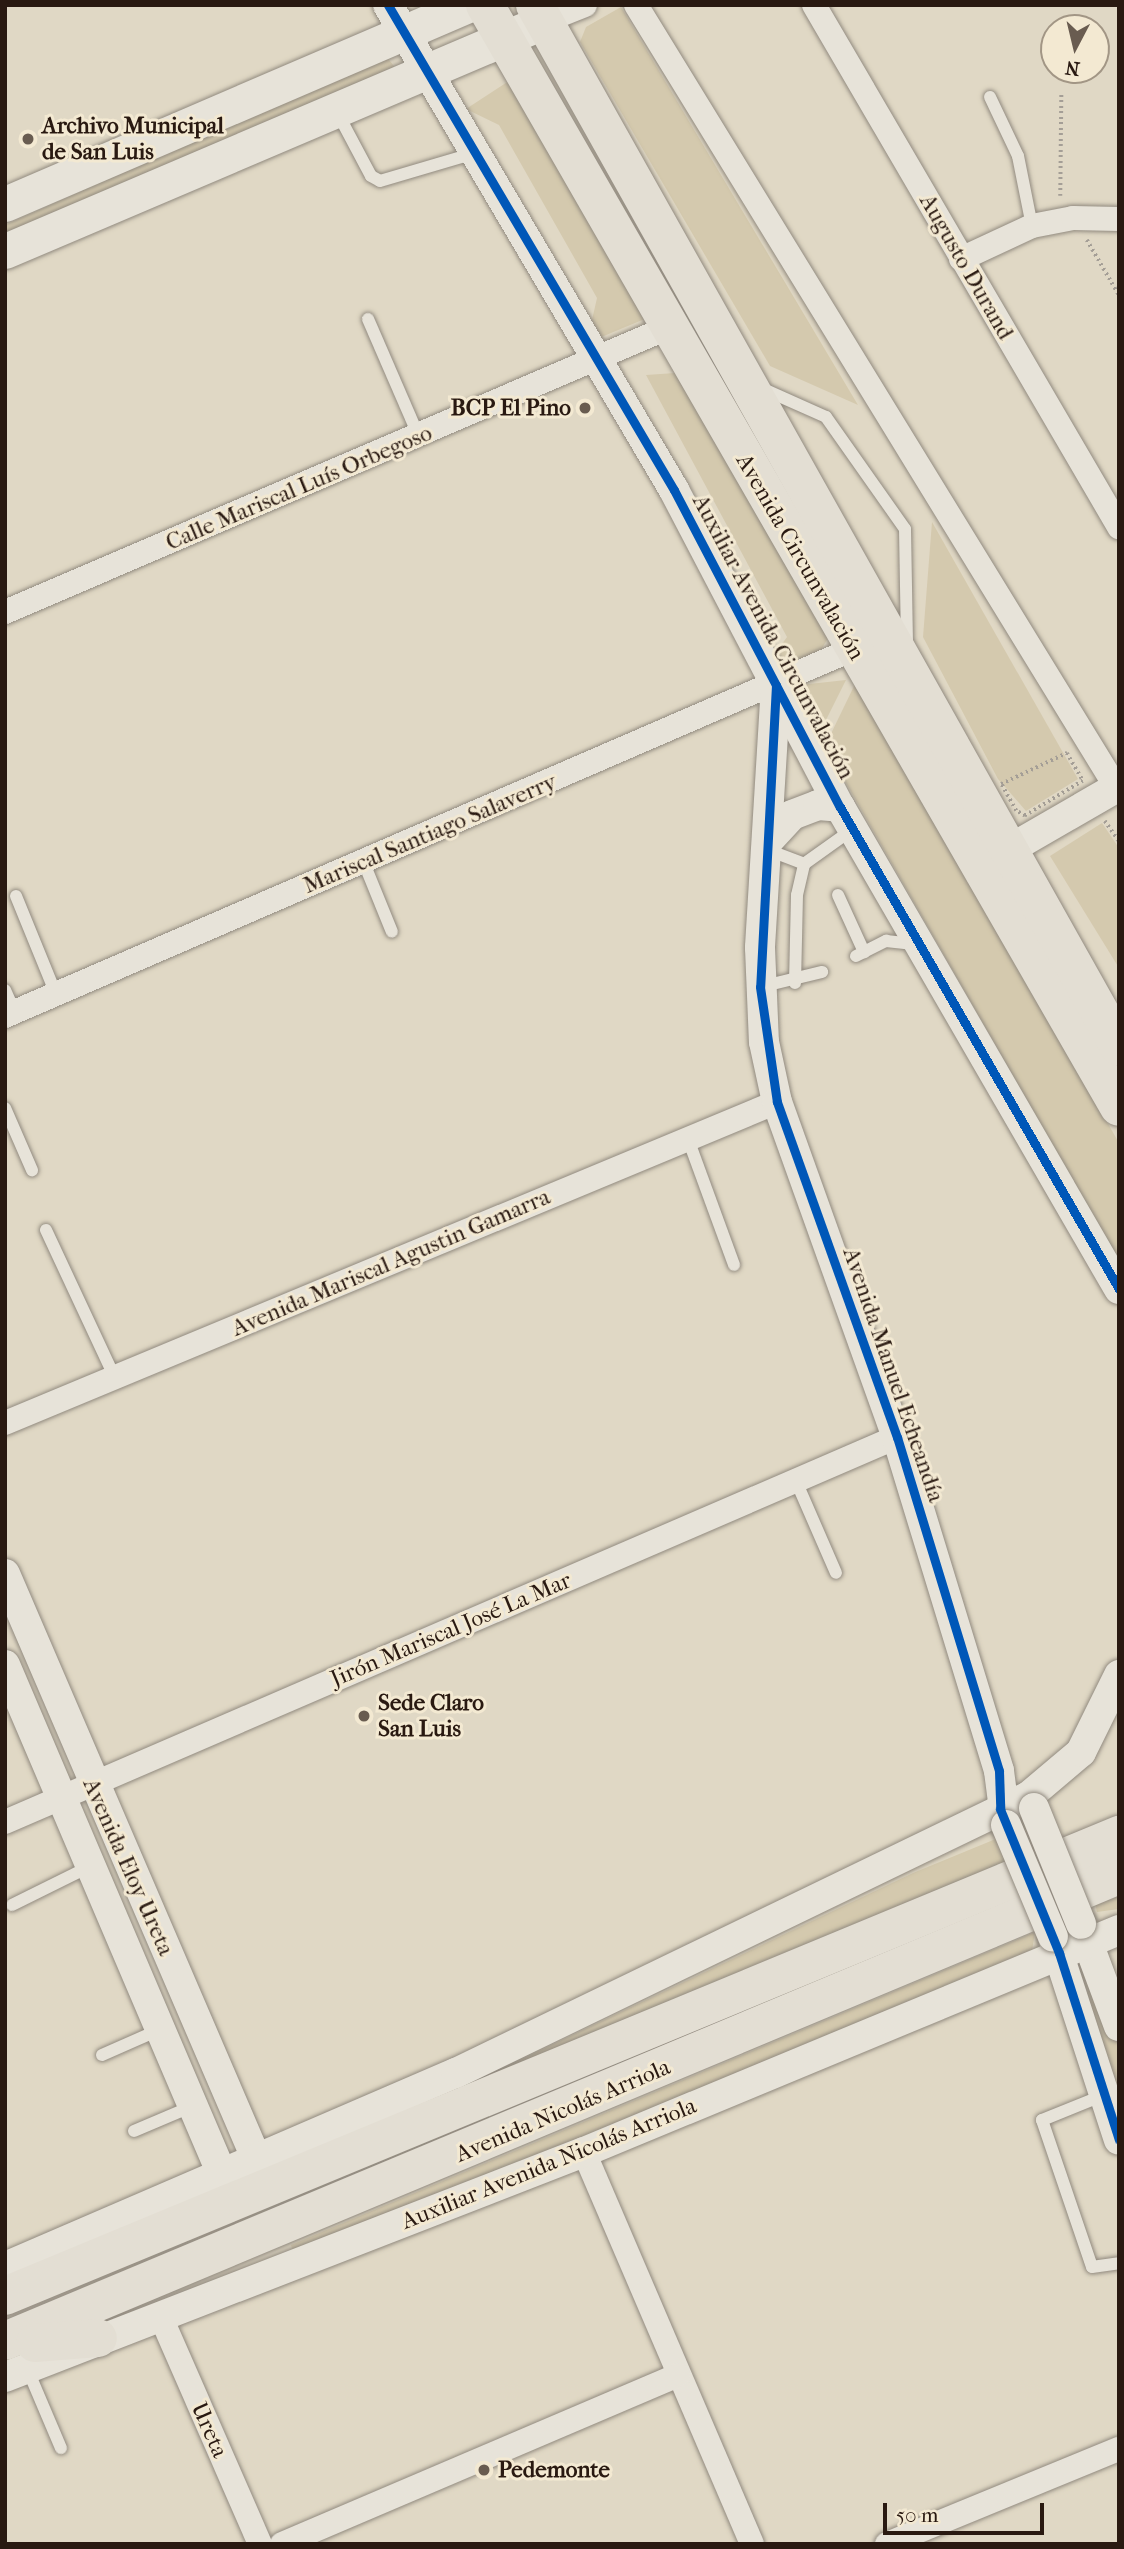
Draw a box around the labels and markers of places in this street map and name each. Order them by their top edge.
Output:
place label: Archivo Municipal de San Luis [42,112,224,166]
marker: Archivo Municipal de San Luis [20,131,36,147]
place label: BCP El Pino [451,394,571,422]
marker: BCP El Pino [577,400,593,416]
place label: Sede Claro San Luis [378,1689,484,1743]
marker: Sede Claro San Luis [356,1708,372,1724]
place label: Pedemonte [498,2456,610,2484]
marker: Pedemonte [476,2462,492,2478]

